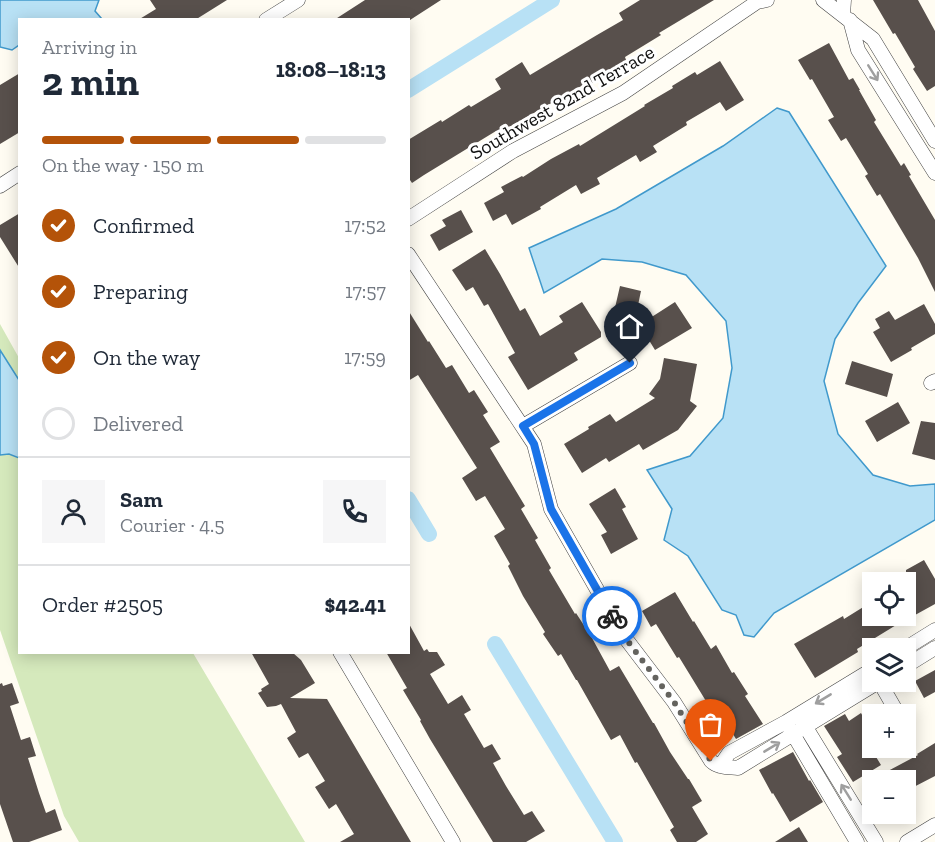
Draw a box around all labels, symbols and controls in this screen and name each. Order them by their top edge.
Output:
text: Arriving in [42,35,137,59]
street label: Southwest 82nd Terrace [466,39,658,165]
text: 18:08–18:13 [276,56,386,83]
text: 2 min [42,58,139,105]
one-way arrow [867,64,879,81]
text: On the way · 150 m [42,153,204,177]
icon: check [42,209,75,242]
text: Confirmed [93,212,194,239]
text: 17:52 [344,213,386,237]
icon: check [42,275,75,308]
text: Preparing [93,278,188,305]
text: 17:57 [345,279,386,303]
pin [604,301,655,363]
icon: home [613,310,646,343]
icon: check [42,341,75,374]
text: On the way [93,344,200,371]
text: 17:59 [344,345,386,369]
text: Delivered [93,410,183,437]
button: person [42,480,105,543]
button: phone [323,480,386,543]
text: Sam [120,486,163,513]
text: Courier · 4.5 [120,513,225,537]
map controls [862,572,916,824]
button: locate [862,572,916,626]
courier [582,586,642,646]
text: Order #2505 [42,591,163,618]
text: $42.41 [324,591,386,618]
icon: bike [596,600,629,633]
button: layers [862,638,916,692]
one-way arrow [815,694,832,706]
pin [685,699,736,761]
button: + [862,704,916,758]
icon: bag [694,708,727,741]
one-way arrow [764,741,781,753]
button: − [862,770,916,824]
one-way arrow [839,784,851,801]

